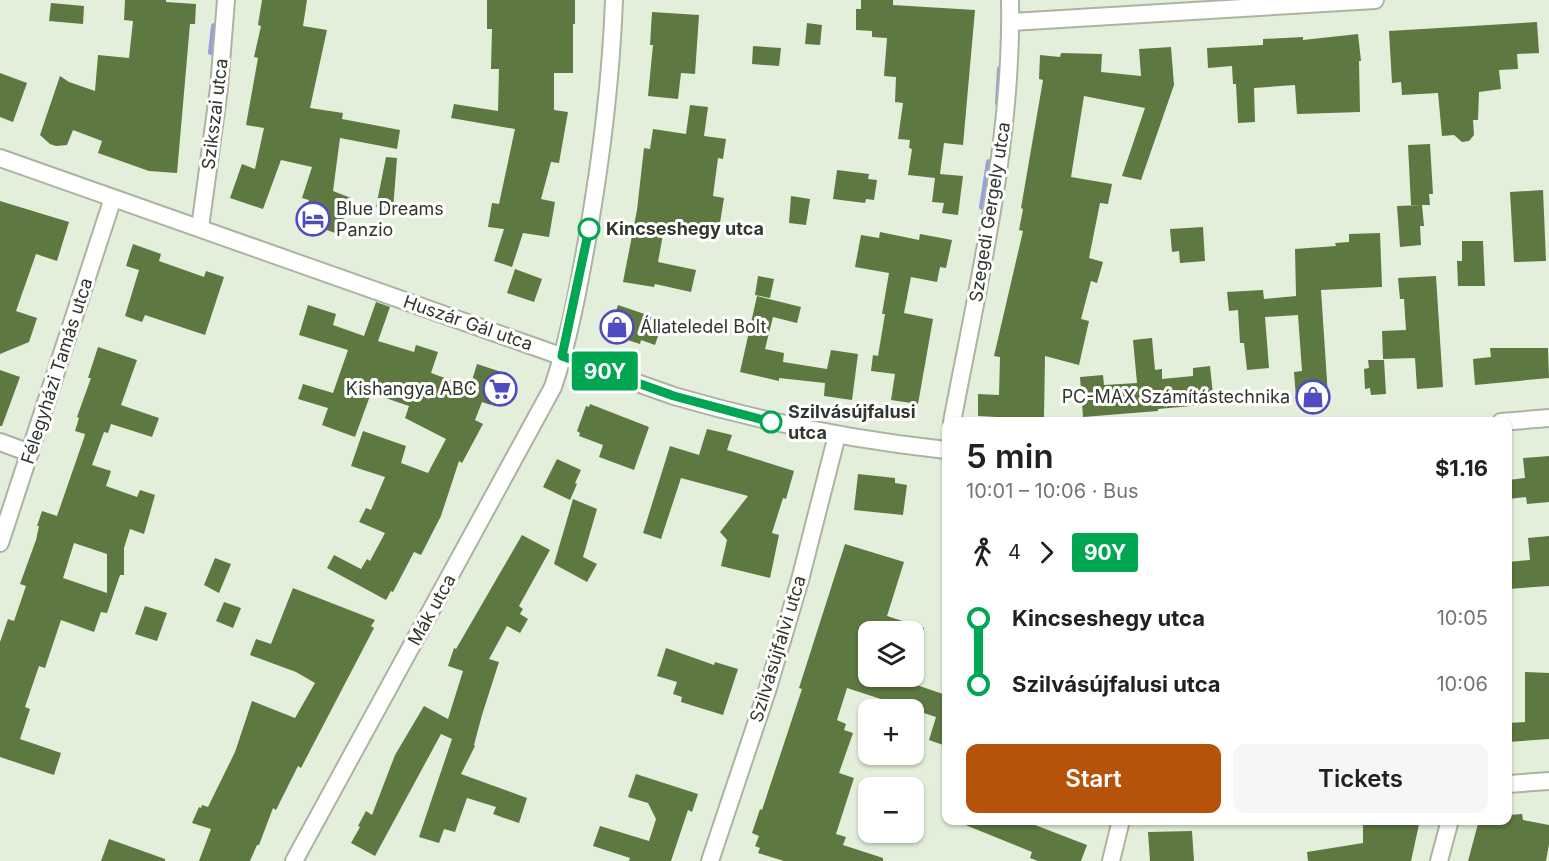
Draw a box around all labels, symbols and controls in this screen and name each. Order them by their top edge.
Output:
street label: Szikszai utca [197,57,232,171]
street label: Szegedi Gergely utca [965,120,1014,304]
place label: Blue Dreams Panzio [336,198,444,240]
hotel icon: Blue Dreams Panzio [295,201,331,237]
marker: Kincseshegy utca [578,218,600,240]
place label: Kincseshegy utca [606,218,764,239]
street label: Félegyházi Tamás utca [17,275,97,467]
street label: Huszár Gál utca [401,291,536,354]
shop icon: Állateledel Bolt [599,309,635,345]
place label: Állateledel Bolt [640,315,766,337]
line badge: 90Y [570,352,640,391]
text: 90Y [584,359,626,384]
supermarket icon: Kishangya ABC [482,371,518,407]
place label: Kishangya ABC [346,378,477,399]
shop icon: PC-MAX Számítástechnika [1295,379,1331,415]
place label: PC-MAX Számítástechnika [1062,386,1290,407]
place label: Szilvásújfalusi utca [788,401,916,443]
marker: Szilvásújfalusi utca [760,411,782,433]
text: 5 min [966,436,1054,476]
text: $1.16 [1435,455,1488,481]
text: 10:01 – 10:06 · Bus [966,479,1139,503]
icon: walk [966,536,999,569]
icon: forward [1030,536,1063,569]
text: 4 [1008,540,1021,564]
text: 90Y [1084,540,1126,565]
street label: Mák utca [403,570,460,649]
street label: Szilvásújfalvi utca [745,573,810,725]
text: Kincseshegy utca [1012,605,1205,631]
text: 10:05 [1437,606,1488,630]
map controls [858,621,924,843]
button: layers [858,621,924,687]
text: Szilvásújfalusi utca [1012,671,1221,697]
text: 10:06 [1436,672,1488,696]
button: + [858,699,924,765]
button: Start [966,744,1221,813]
button: Tickets [1233,744,1488,813]
button: − [858,777,924,843]

